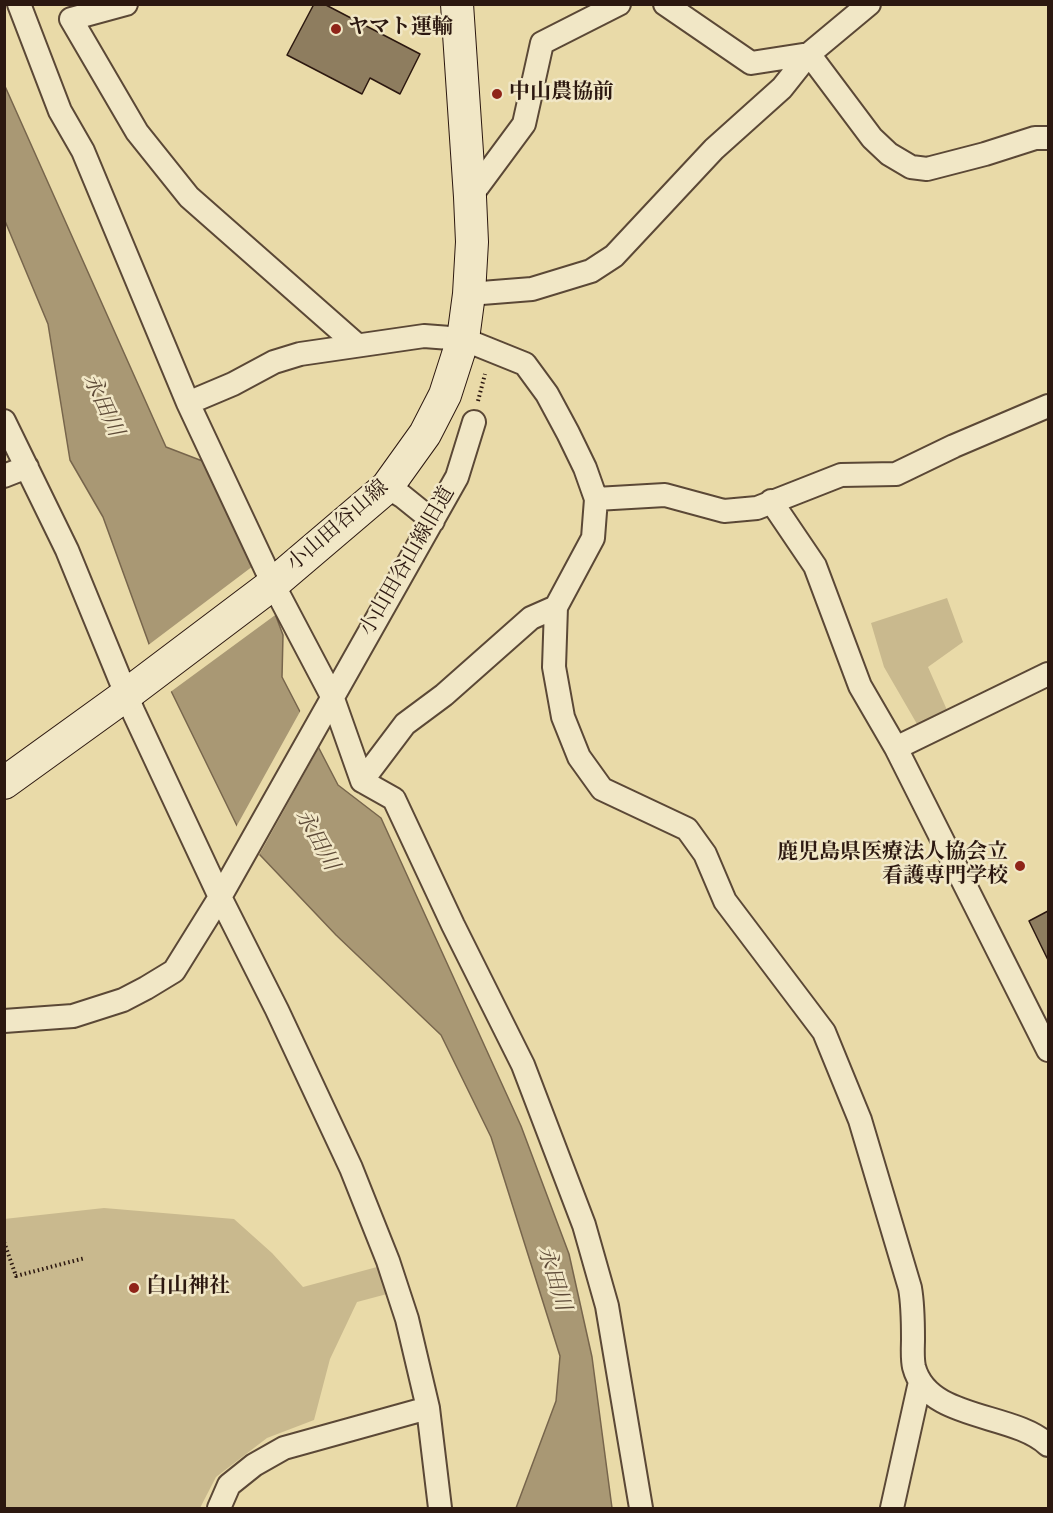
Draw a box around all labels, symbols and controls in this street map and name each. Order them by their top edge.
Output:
place label: ヤマト運輸 [348,16,453,42]
marker: ヤマト運輸 [329,22,343,36]
place label: 中山農協前 [509,81,614,107]
marker: 中山農協前 [490,87,504,101]
water label: 永田川 [75,371,127,441]
street label: 小山田谷山線 [283,476,395,578]
street label: 小山田谷山線旧道 [356,483,462,641]
water label: 永田川 [287,806,343,876]
place label: 鹿児島県医療法人協会立 看護専門学校 [777,841,1008,891]
marker: 鹿児島県医療法人協会立 看護専門学校 [1013,859,1027,873]
water label: 永田川 [530,1244,574,1314]
place label: 白山神社 [146,1275,230,1301]
marker: 白山神社 [127,1281,141,1295]

